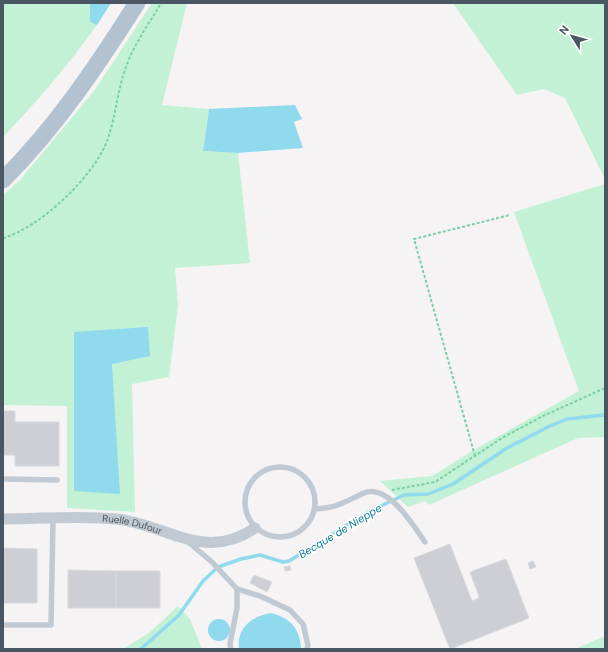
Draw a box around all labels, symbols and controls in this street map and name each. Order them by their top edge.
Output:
north arrow [552,16,592,56]
text: N [556,23,572,37]
water label: Becque de Nieppe [296,501,384,561]
street label: Ruelle Dufour [102,511,165,537]

